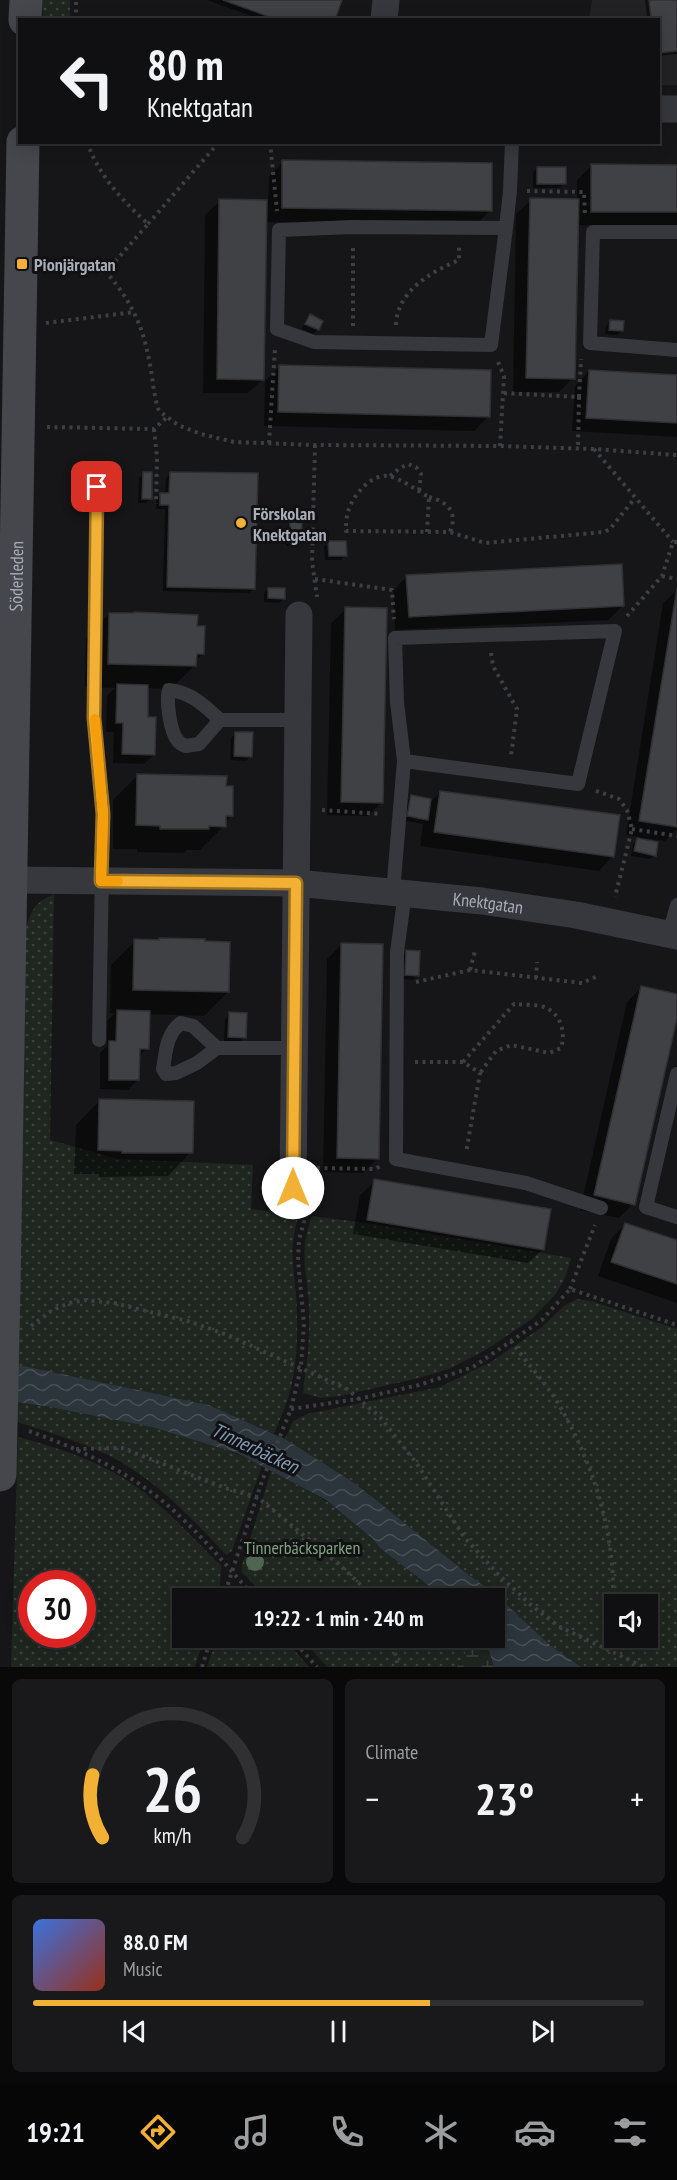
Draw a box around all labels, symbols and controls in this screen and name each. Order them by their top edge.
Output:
text: 80 m [147,37,224,92]
icon: left [48,42,126,120]
text: Knektgatan [147,90,253,124]
place label: Pionjärgatan [34,253,116,276]
marker: Pionjärgatan [15,257,29,271]
pin [71,461,122,512]
icon: arrive [80,470,113,503]
place label: Förskolan Knektgatan [253,502,327,546]
marker: Förskolan Knektgatan [234,516,248,530]
street label: Söderleden [4,541,28,612]
street label: Knektgatan [452,887,525,918]
position arrow [261,1156,325,1220]
water label: Tinnerbäcken [207,1417,304,1480]
park label: Tinnerbäcksparken [244,1536,360,1559]
speed limit sign: 30 [18,1570,96,1648]
map controls [604,1594,658,1648]
button: sound [604,1594,658,1648]
text: 19:22 · 1 min · 240 m [253,1604,424,1632]
text: Climate [366,1739,418,1765]
text: 26 [142,1748,202,1829]
text: 23° [475,1769,534,1827]
text: − [366,1777,379,1820]
text: + [630,1777,644,1820]
text: km/h [153,1821,191,1849]
text: 88.0 FM [123,1928,188,1956]
text: Music [123,1956,163,1982]
icon: previous [118,2015,151,2048]
icon: pause [322,2015,355,2048]
icon: next [526,2015,559,2048]
icon: directions [137,2111,179,2153]
icon: music [231,2111,273,2153]
icon: phone [326,2111,368,2153]
icon: climate [420,2111,462,2153]
icon: car [514,2111,556,2153]
icon: filters [609,2111,651,2153]
text: 19:21 [26,2115,85,2149]

